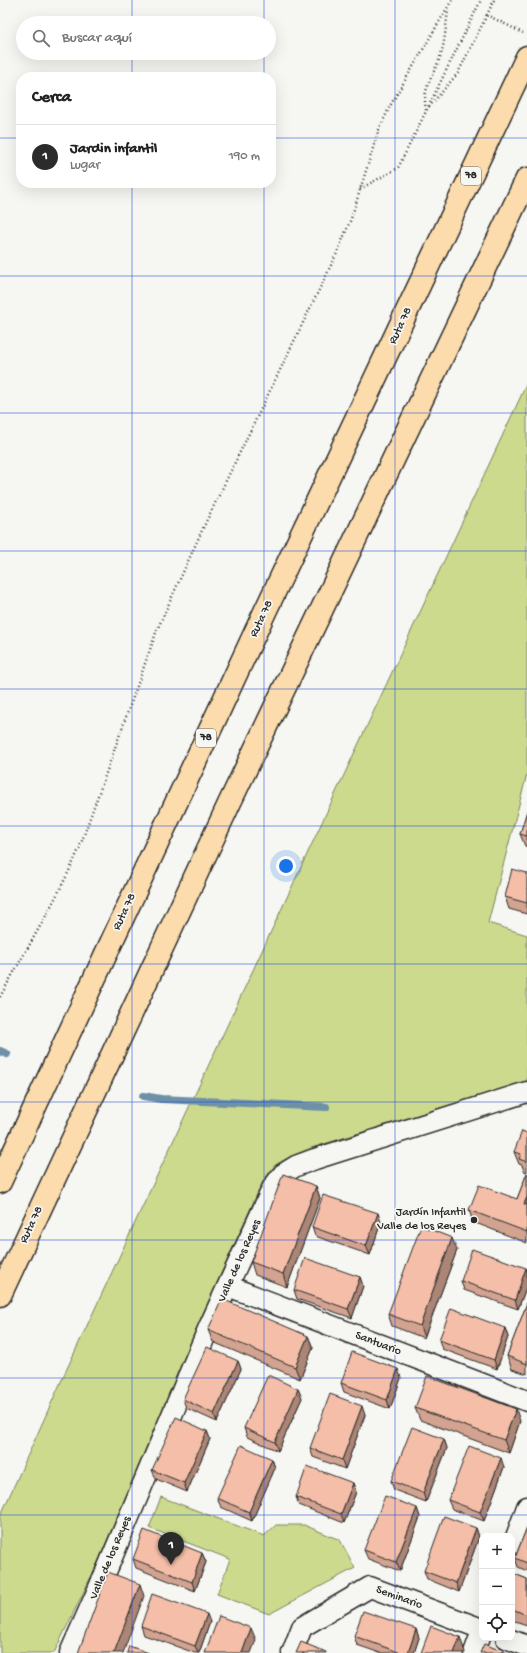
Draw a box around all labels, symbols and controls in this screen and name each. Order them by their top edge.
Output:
search box [16,16,276,60]
icon: search [30,27,52,49]
text: Buscar aquí [62,29,132,47]
text: Cerca [32,88,71,108]
text: Jardin infantil [70,140,157,158]
text: 1 [42,149,48,164]
text: 190 m [229,149,260,164]
text: Lugar [70,158,100,173]
road number: 78 [461,167,481,185]
street label: Ruta 78 [386,305,416,347]
street label: Ruta 78 [247,598,277,640]
road number: 78 [196,729,216,747]
your location [276,856,296,876]
street label: Ruta 78 [110,891,140,933]
street label: Ruta 78 [17,1204,47,1246]
place label: Jardín Infantil Valle de los Reyes [376,1206,467,1234]
marker: Jardín Infantil Valle de los Reyes [469,1215,479,1225]
street label: Valle de los Reyes [215,1217,265,1305]
street label: Santuario [353,1329,403,1359]
street label: Valle de los Reyes [87,1514,135,1603]
pin: 1 [158,1532,184,1565]
map controls [479,1533,515,1641]
button: + [479,1533,515,1569]
button: − [479,1569,515,1605]
street label: Seminario [374,1583,424,1613]
button: locate [479,1605,515,1641]

